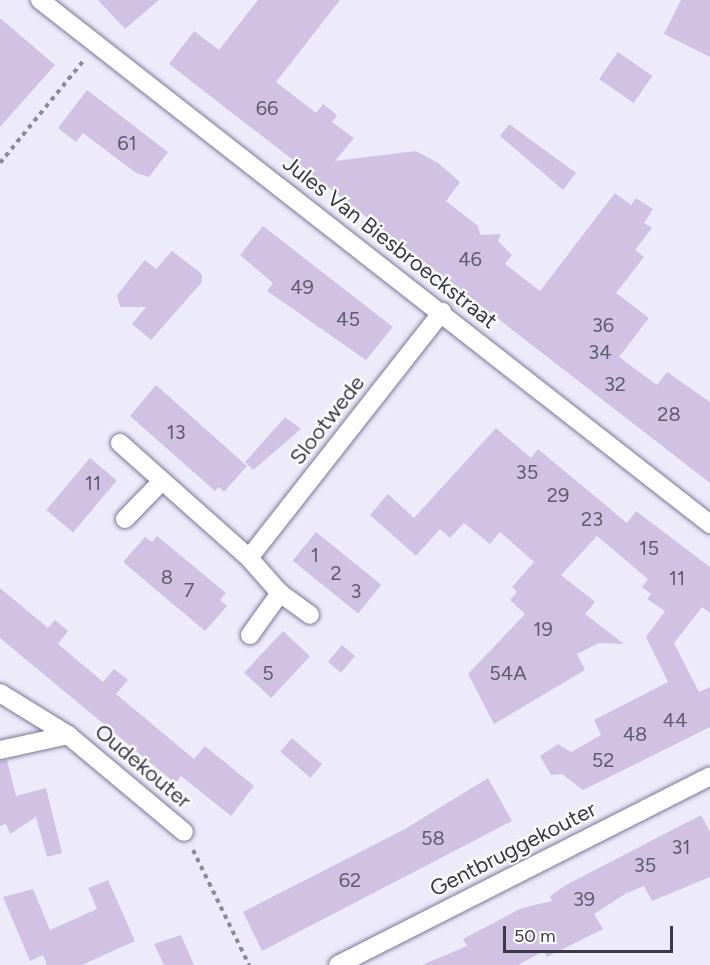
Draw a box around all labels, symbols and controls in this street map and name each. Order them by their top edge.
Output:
house number: 66 [256,96,278,120]
house number: 61 [117,131,137,155]
street label: Jules Van Biesbroeckstraat [278,150,502,334]
house number: 46 [458,247,482,271]
house number: 49 [290,275,314,299]
house number: 45 [336,307,360,331]
house number: 36 [592,313,614,337]
house number: 34 [588,340,612,364]
street label: Slootwede [284,370,370,470]
house number: 32 [604,372,626,396]
house number: 28 [657,402,681,426]
house number: 13 [166,420,186,444]
house number: 35 [516,460,538,484]
house number: 11 [85,471,101,495]
house number: 29 [547,483,569,507]
house number: 23 [581,507,603,531]
house number: 15 [639,536,659,560]
house number: 1 [311,543,319,567]
house number: 2 [330,561,342,585]
house number: 8 [161,565,173,589]
house number: 11 [669,566,685,590]
house number: 7 [184,578,194,602]
house number: 3 [351,579,361,603]
house number: 19 [533,617,553,641]
house number: 5 [262,661,274,685]
house number: 54A [489,661,527,685]
house number: 44 [663,708,687,732]
street label: Oudekouter [90,718,196,814]
house number: 48 [623,722,647,746]
house number: 52 [592,748,614,772]
street label: Gentbruggekouter [426,796,600,902]
house number: 58 [421,826,445,850]
house number: 31 [671,835,691,859]
house number: 35 [634,853,656,877]
house number: 62 [339,868,361,892]
house number: 39 [573,887,595,911]
scale bar [506,914,676,952]
text: 50 m [514,925,556,947]

